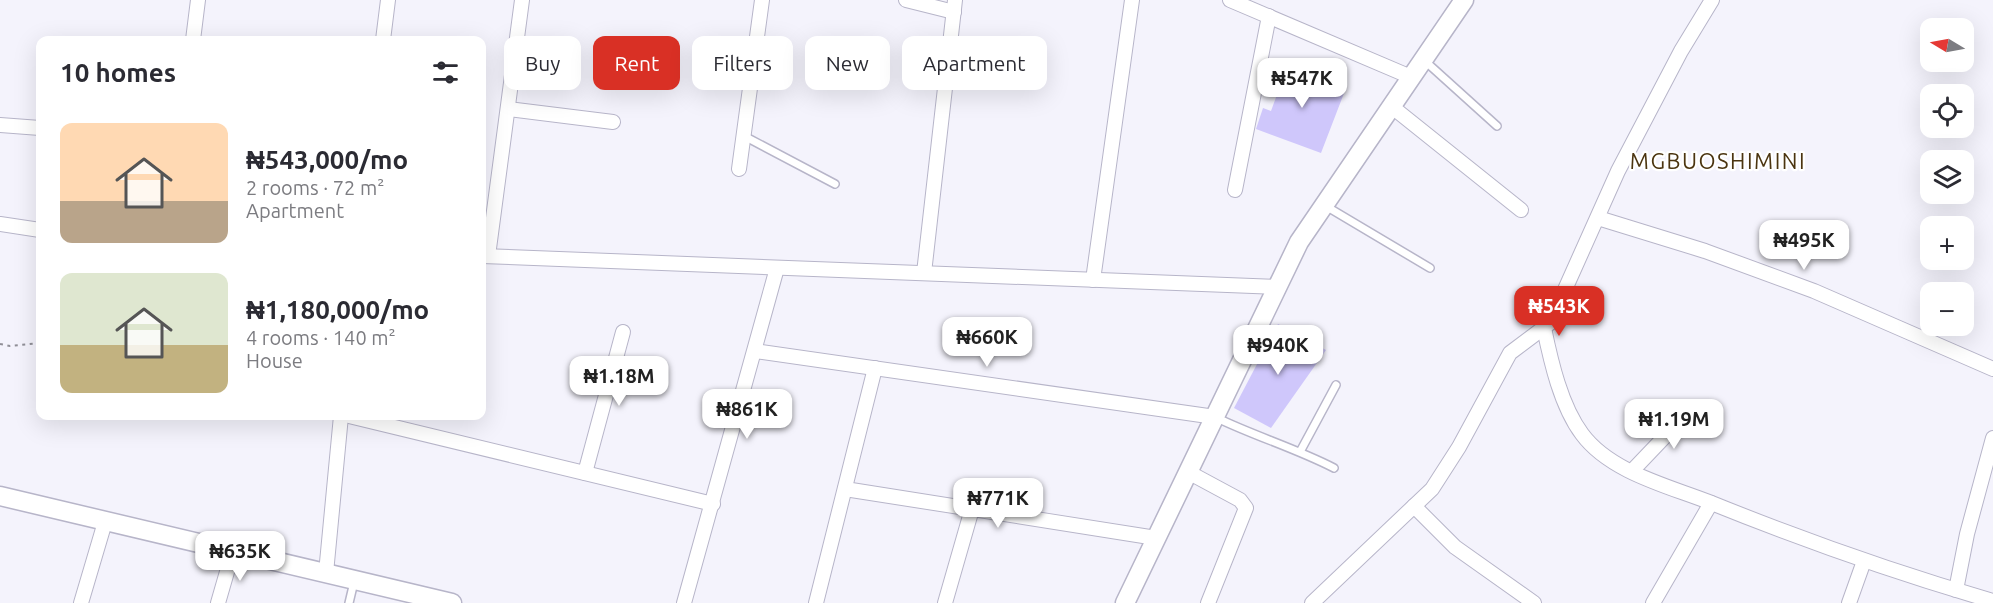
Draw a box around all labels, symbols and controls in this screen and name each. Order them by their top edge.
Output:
north arrow [1920,18,1974,72]
map controls [1920,18,1974,336]
chip: Buy [504,36,581,90]
chip: Rent [593,36,680,90]
chip: Filters [692,36,793,90]
chip: New [805,36,890,90]
chip: Apartment [902,36,1047,90]
icon: filters [429,56,462,89]
text: 10 homes [60,58,176,87]
pin: ₦547K [1260,58,1344,109]
text: ₦547K [1271,66,1333,89]
button: locate [1920,84,1974,138]
text: ₦543,000/mo [246,145,408,174]
icon: home [108,147,180,219]
district label: MGBUOSHIMINI [1630,148,1806,173]
button: layers [1920,150,1974,204]
text: 2 rooms · 72 m² [246,176,384,199]
text: Apartment [246,199,344,222]
button: + [1920,216,1974,270]
pin: ₦495K [1762,220,1846,271]
text: ₦495K [1773,228,1835,251]
button: − [1920,282,1974,336]
pin: ₦543K [1517,286,1601,337]
text: ₦543K [1528,294,1590,317]
text: ₦1,180,000/mo [246,295,429,324]
icon: home [108,297,180,369]
pin: ₦660K [945,317,1029,368]
text: ₦660K [956,325,1018,348]
pin: ₦940K [1236,325,1320,376]
text: 4 rooms · 140 m² [246,326,396,349]
text: ₦940K [1247,333,1309,356]
text: House [246,349,303,372]
pin: ₦1.18M [570,356,668,407]
text: ₦1.18M [583,364,655,387]
pin: ₦861K [705,389,789,440]
text: ₦861K [716,397,778,420]
pin: ₦1.19M [1625,399,1723,450]
text: ₦1.19M [1638,407,1710,430]
pin: ₦771K [956,478,1040,529]
text: ₦771K [967,486,1029,509]
pin: ₦635K [198,531,282,582]
text: ₦635K [209,539,271,562]

